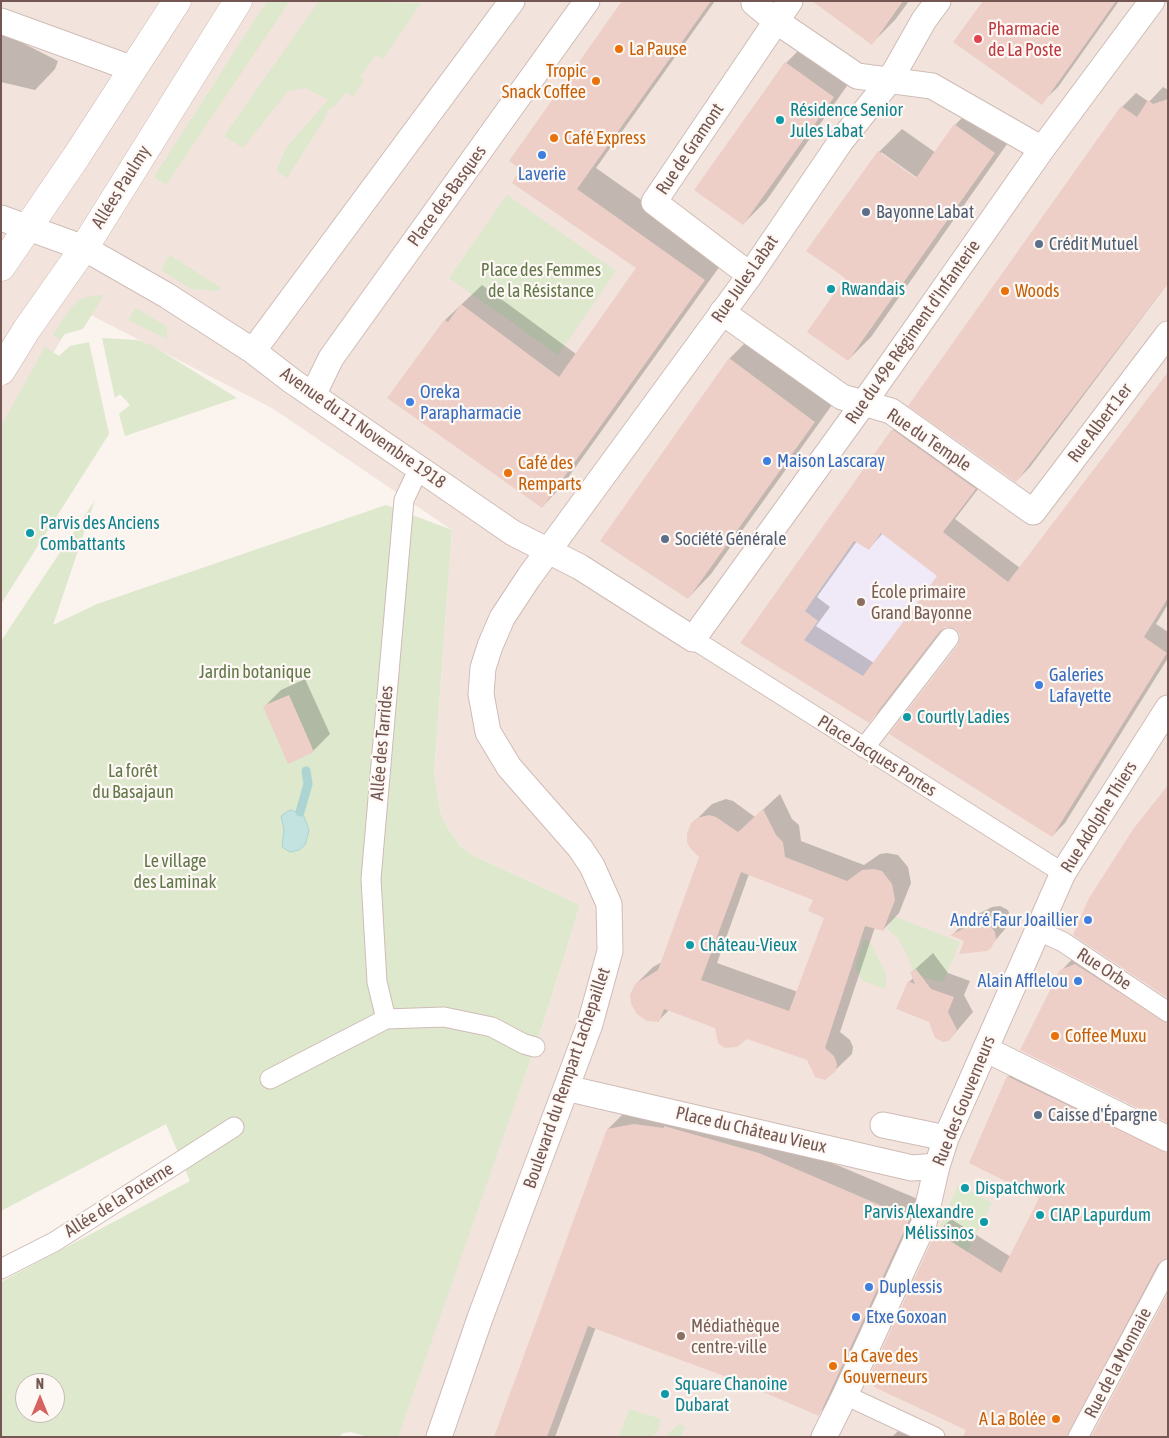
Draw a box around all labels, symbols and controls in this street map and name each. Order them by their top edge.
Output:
place label: Pharmacie de La Poste [988,18,1062,60]
marker: Pharmacie de La Poste [972,33,984,45]
place label: La Pause [629,38,687,60]
marker: La Pause [613,43,625,55]
place label: Tropic Snack Coffee [502,60,586,102]
marker: Tropic Snack Coffee [590,75,602,87]
street label: Rue de Gramont [651,99,729,199]
place label: Résidence Senior Jules Labat [790,99,903,142]
marker: Résidence Senior Jules Labat [774,114,786,126]
place label: Café Express [564,127,646,149]
marker: Café Express [548,132,560,144]
street label: Allées Paulmy [87,141,155,233]
street label: Place des Basques [403,141,491,251]
marker: Laverie [536,149,548,161]
place label: Laverie [518,163,566,185]
place label: Bayonne Labat [876,201,974,223]
marker: Bayonne Labat [860,206,872,218]
street label: Rue Jules Labat [707,231,783,327]
place label: Crédit Mutuel [1049,233,1138,255]
street label: Rue du 49e Régiment d'Infanterie [841,236,985,428]
marker: Crédit Mutuel [1033,238,1045,250]
park label: Place des Femmes de la Résistance [481,259,601,302]
place label: Rwandais [841,278,905,300]
place label: Woods [1015,280,1059,302]
marker: Rwandais [825,283,837,295]
marker: Woods [999,285,1011,297]
street label: Avenue du 11 Novembre 1918 [276,363,450,493]
street label: Rue Albert 1er [1063,379,1137,467]
place label: Oreka Parapharmacie [420,381,521,424]
marker: Oreka Parapharmacie [404,396,416,408]
street label: Rue du Temple [883,404,975,476]
place label: Maison Lascaray [777,450,885,472]
place label: Café des Remparts [518,452,582,494]
marker: Maison Lascaray [761,455,773,467]
marker: Café des Remparts [502,467,514,479]
place label: Parvis des Anciens Combattants [40,512,160,554]
marker: Parvis des Anciens Combattants [24,527,36,539]
place label: Société Générale [675,528,786,550]
marker: Société Générale [659,533,671,545]
place label: École primaire Grand Bayonne [871,581,972,624]
marker: École primaire Grand Bayonne [855,596,867,608]
park label: Jardin botanique [199,661,311,683]
place label: Galeries Lafayette [1049,664,1111,706]
marker: Galeries Lafayette [1033,679,1045,691]
street label: Allée des Tarrides [366,685,398,801]
place label: Courtly Ladies [917,706,1010,728]
street label: Place Jacques Portes [814,711,940,801]
marker: Courtly Ladies [901,711,913,723]
street label: Rue Adolphe Thiers [1056,757,1142,877]
park label: La forêt du Basajaun [92,760,174,802]
park label: Le village des Laminak [134,850,216,892]
place label: André Faur Joaillier [950,909,1078,931]
marker: André Faur Joaillier [1082,914,1094,926]
place label: Château-Vieux [700,934,797,956]
marker: Château-Vieux [684,939,696,951]
street label: Rue Orbe [1073,943,1135,995]
street label: Boulevard du Rempart Lachepaillet [519,965,615,1191]
place label: Alain Afflelou [978,970,1068,992]
marker: Alain Afflelou [1072,975,1084,987]
place label: Coffee Muxu [1065,1025,1147,1047]
marker: Coffee Muxu [1049,1030,1061,1042]
street label: Rue des Gouverneurs [928,1033,1000,1169]
street label: Place du Château Vieux [674,1102,828,1158]
place label: Caisse d'Épargne [1048,1104,1157,1126]
marker: Caisse d'Épargne [1032,1109,1044,1121]
street label: Allée de la Poterne [61,1158,177,1242]
place label: Dispatchwork [975,1177,1065,1199]
marker: Dispatchwork [959,1182,971,1194]
place label: Parvis Alexandre Mélissinos [864,1201,974,1244]
place label: CIAP Lapurdum [1050,1204,1151,1226]
marker: CIAP Lapurdum [1034,1209,1046,1221]
marker: Parvis Alexandre Mélissinos [978,1216,990,1228]
place label: Duplessis [879,1276,942,1298]
marker: Duplessis [863,1281,875,1293]
street label: Rue de la Monnaie [1080,1304,1156,1422]
place label: Etxe Goxoan [866,1306,947,1328]
marker: Etxe Goxoan [850,1311,862,1323]
place label: Médiathèque centre-ville [691,1315,780,1358]
marker: Médiathèque centre-ville [675,1330,687,1342]
place label: La Cave des Gouverneurs [843,1345,928,1388]
marker: La Cave des Gouverneurs [827,1360,839,1372]
north arrow [15,1373,65,1423]
place label: Square Chanoine Dubarat [675,1373,788,1416]
text: N [36,1376,44,1392]
marker: Square Chanoine Dubarat [659,1388,671,1400]
place label: A La Bolée [979,1408,1046,1430]
marker: A La Bolée [1050,1413,1062,1425]

